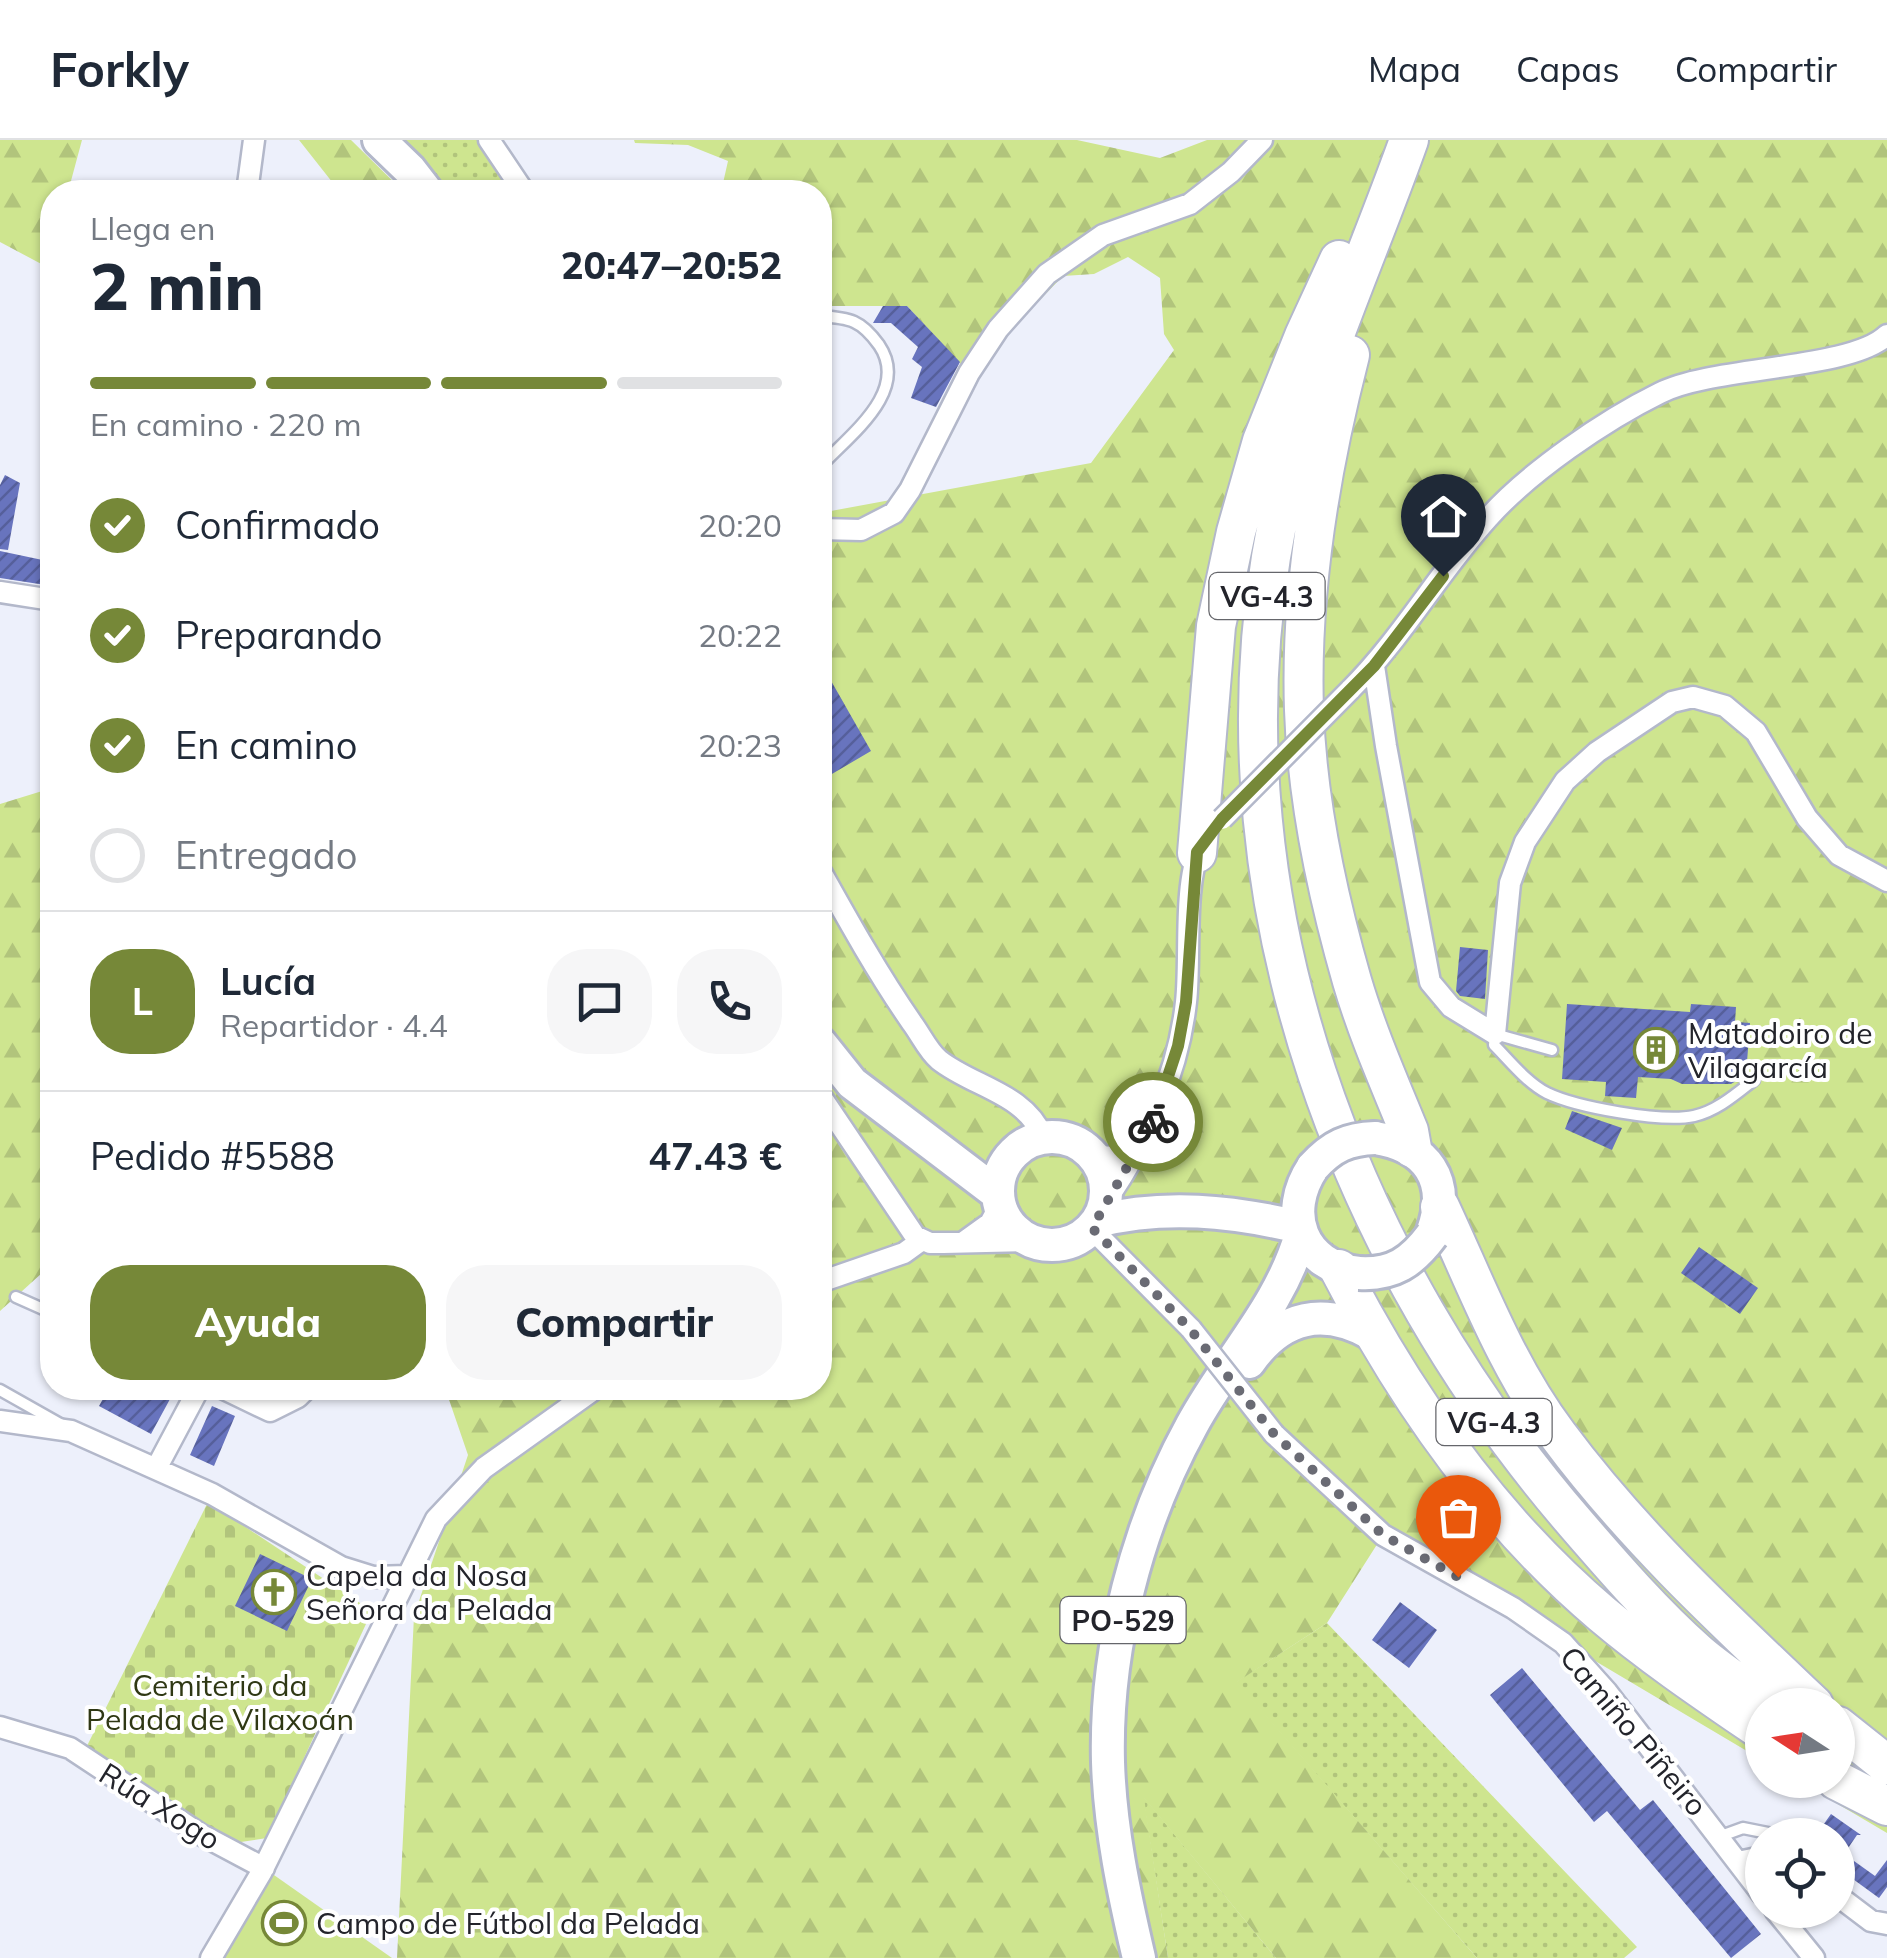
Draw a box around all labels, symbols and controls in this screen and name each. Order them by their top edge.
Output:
text: Forkly [50,39,189,99]
text: Mapa [1368,47,1461,91]
text: Capas [1516,47,1620,91]
text: Compartir [1675,47,1837,91]
text: Llega en [90,208,215,248]
text: 20:47–20:52 [561,241,782,289]
text: 2 min [90,245,264,326]
text: En camino · 220 m [90,404,362,444]
pin [1401,474,1486,577]
icon: home [1416,489,1471,544]
icon: check [90,498,145,553]
text: Confirmado [175,501,380,549]
text: 20:20 [698,505,782,545]
road number: VG-4.3 [1210,573,1324,619]
icon: check [90,608,145,663]
text: Preparando [175,611,382,659]
text: 20:22 [698,615,782,655]
icon: check [90,718,145,773]
text: En camino [175,721,357,769]
text: 20:23 [698,725,782,765]
text: Entregado [175,831,357,879]
button: chat [547,949,652,1054]
button: phone [677,949,782,1054]
text: Lucía [220,957,316,1005]
text: L [132,977,153,1025]
text: Repartidor · 4.4 [220,1005,448,1045]
place label: Matadoiro de Vilagarcía [1688,1014,1873,1086]
building icon: Matadoiro de Vilagarcía [1633,1027,1679,1073]
courier [1103,1072,1203,1172]
icon: bike [1126,1095,1181,1150]
text: Pedido #5588 [90,1132,335,1180]
text: 47.43 € [648,1132,782,1180]
button: Ayuda [90,1265,426,1380]
button: Compartir [446,1265,782,1380]
road number: VG-4.3 [1436,1399,1552,1445]
pin [1416,1475,1501,1578]
icon: bag [1431,1490,1486,1545]
place label: Capela da Nosa Señora da Pelada [306,1556,552,1628]
church icon: Capela da Nosa Señora da Pelada [251,1569,297,1615]
road number: PO-529 [1060,1597,1186,1643]
street label: Camiño Piñeiro [1552,1639,1716,1823]
park label: Cemiterio da Pelada de Vilaxoán [86,1666,354,1738]
north arrow [1745,1688,1855,1798]
map controls [1745,1688,1855,1928]
street label: Rúa Xogo [92,1754,228,1858]
button: locate [1745,1818,1855,1928]
sports icon: Campo de Fútbol da Pelada [261,1900,307,1946]
place label: Campo de Fútbol da Pelada [316,1904,700,1942]

